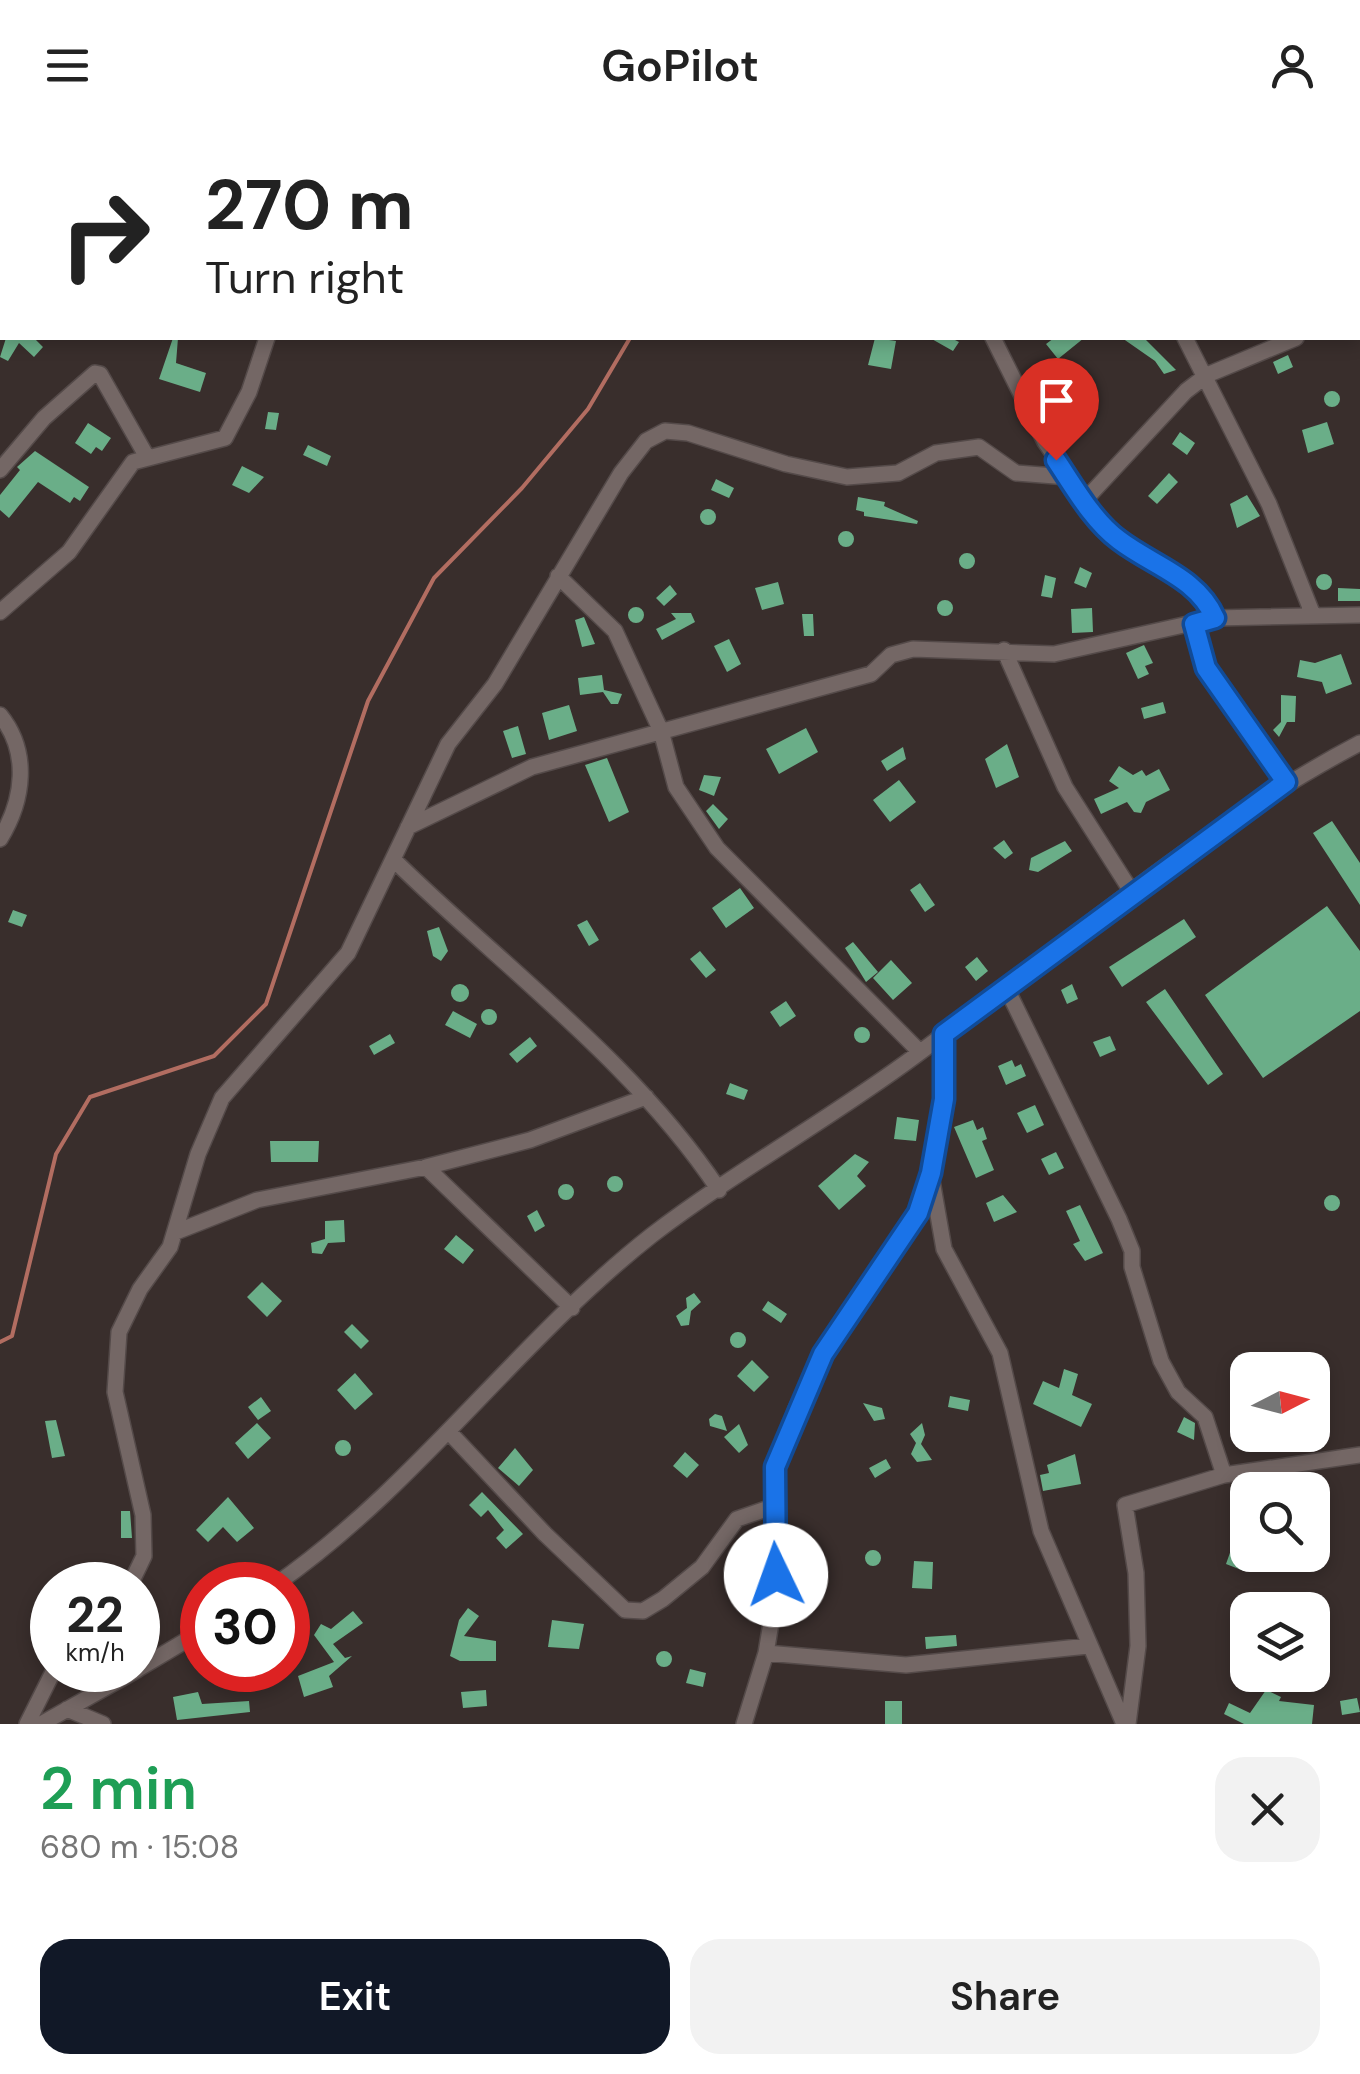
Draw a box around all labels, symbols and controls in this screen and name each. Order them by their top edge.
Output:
text: GoPilot [601,36,759,95]
icon: menu [40,38,95,93]
icon: person [1265,38,1320,93]
text: 270 m [205,160,414,251]
icon: right [40,170,170,300]
text: Turn right [205,248,404,307]
pin [1014,358,1099,461]
icon: arrive [1029,373,1084,428]
north arrow [1230,1352,1330,1452]
map controls [1230,1352,1330,1692]
button: search [1230,1472,1330,1572]
position arrow [724,1523,828,1627]
speed limit sign: 30 [180,1562,310,1692]
text: 22 [66,1582,124,1648]
button: layers [1230,1592,1330,1692]
text: km/h [65,1636,125,1669]
text: 2 min [40,1749,197,1828]
button: close [1215,1757,1320,1862]
text: 680 m · 15:08 [40,1826,239,1868]
button: Exit [40,1939,670,2054]
button: Share [690,1939,1320,2054]

